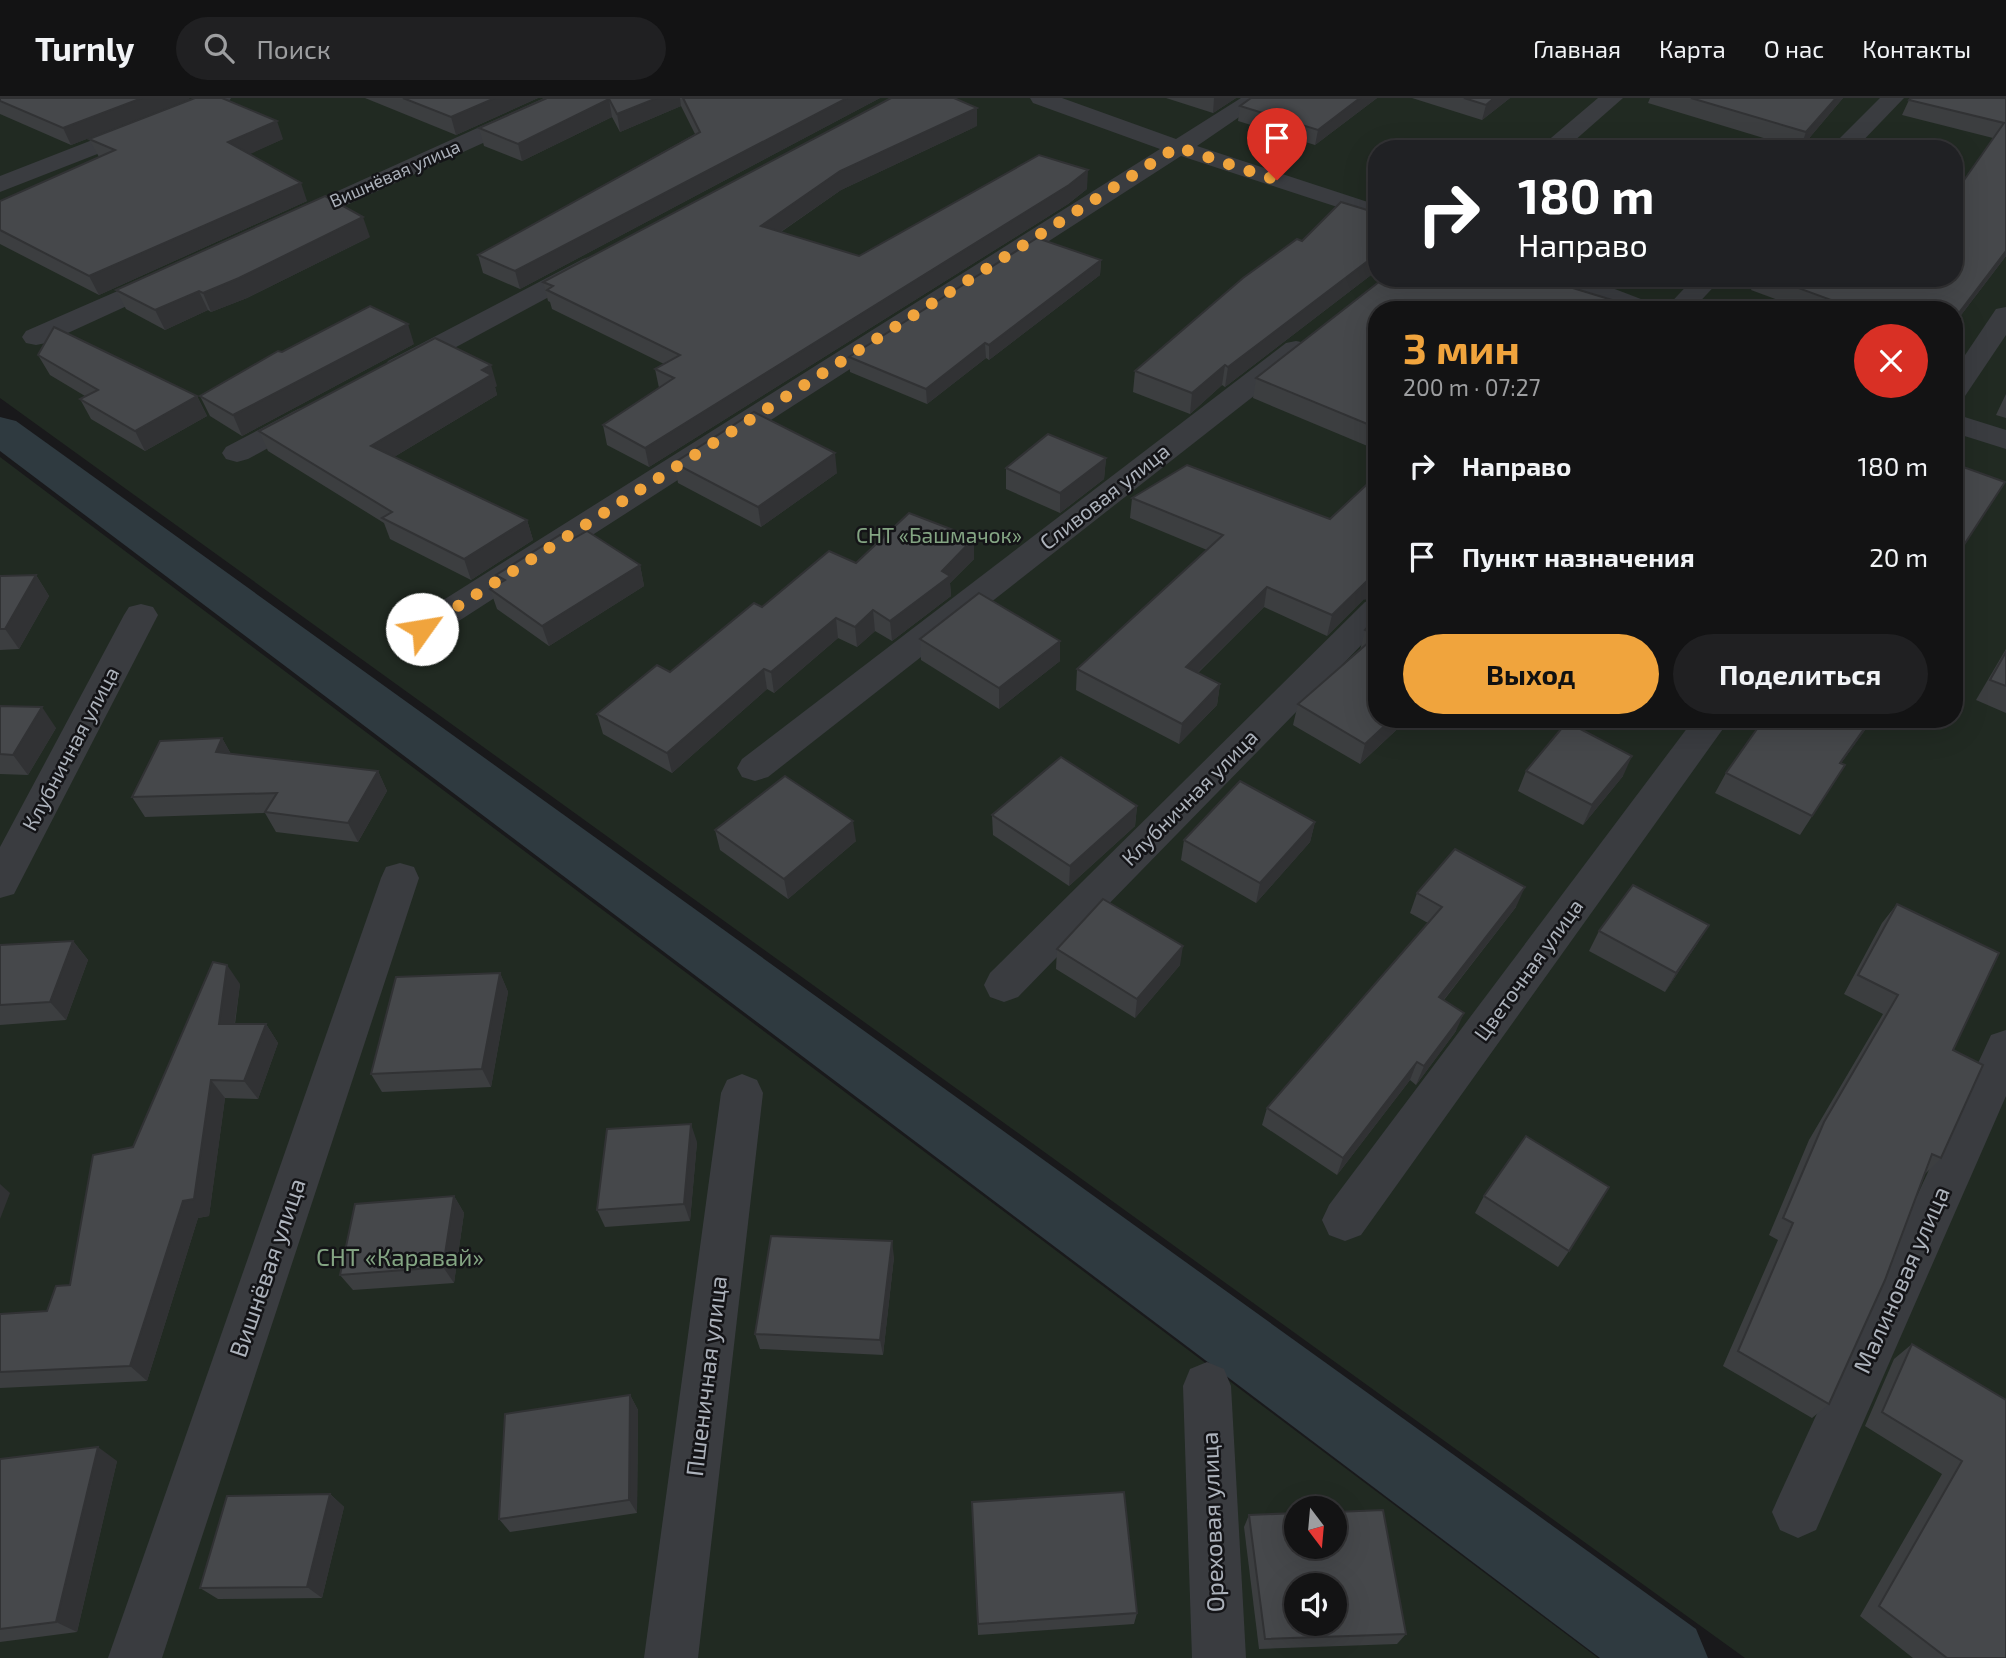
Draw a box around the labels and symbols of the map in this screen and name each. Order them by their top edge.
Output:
pin [1247,108,1307,180]
street label: Вишнёвая улица [326,134,463,212]
street label: Сливовая улица [1034,437,1175,555]
park label: СНТ «Башмачок» [856,522,1022,547]
position arrow [385,592,459,666]
street label: Клубничная улица [16,662,124,835]
street label: Клубничная улица [1116,724,1263,871]
street label: Цветочная улица [1468,893,1588,1045]
street label: Вишнёвая улица [222,1174,312,1361]
street label: Малиновая улица [1846,1181,1956,1378]
park label: СНТ «Каравай» [316,1242,484,1271]
street label: Пшеничная улица [679,1274,733,1478]
street label: Ореховая улица [1194,1431,1230,1613]
north arrow [1284,1496,1348,1559]

